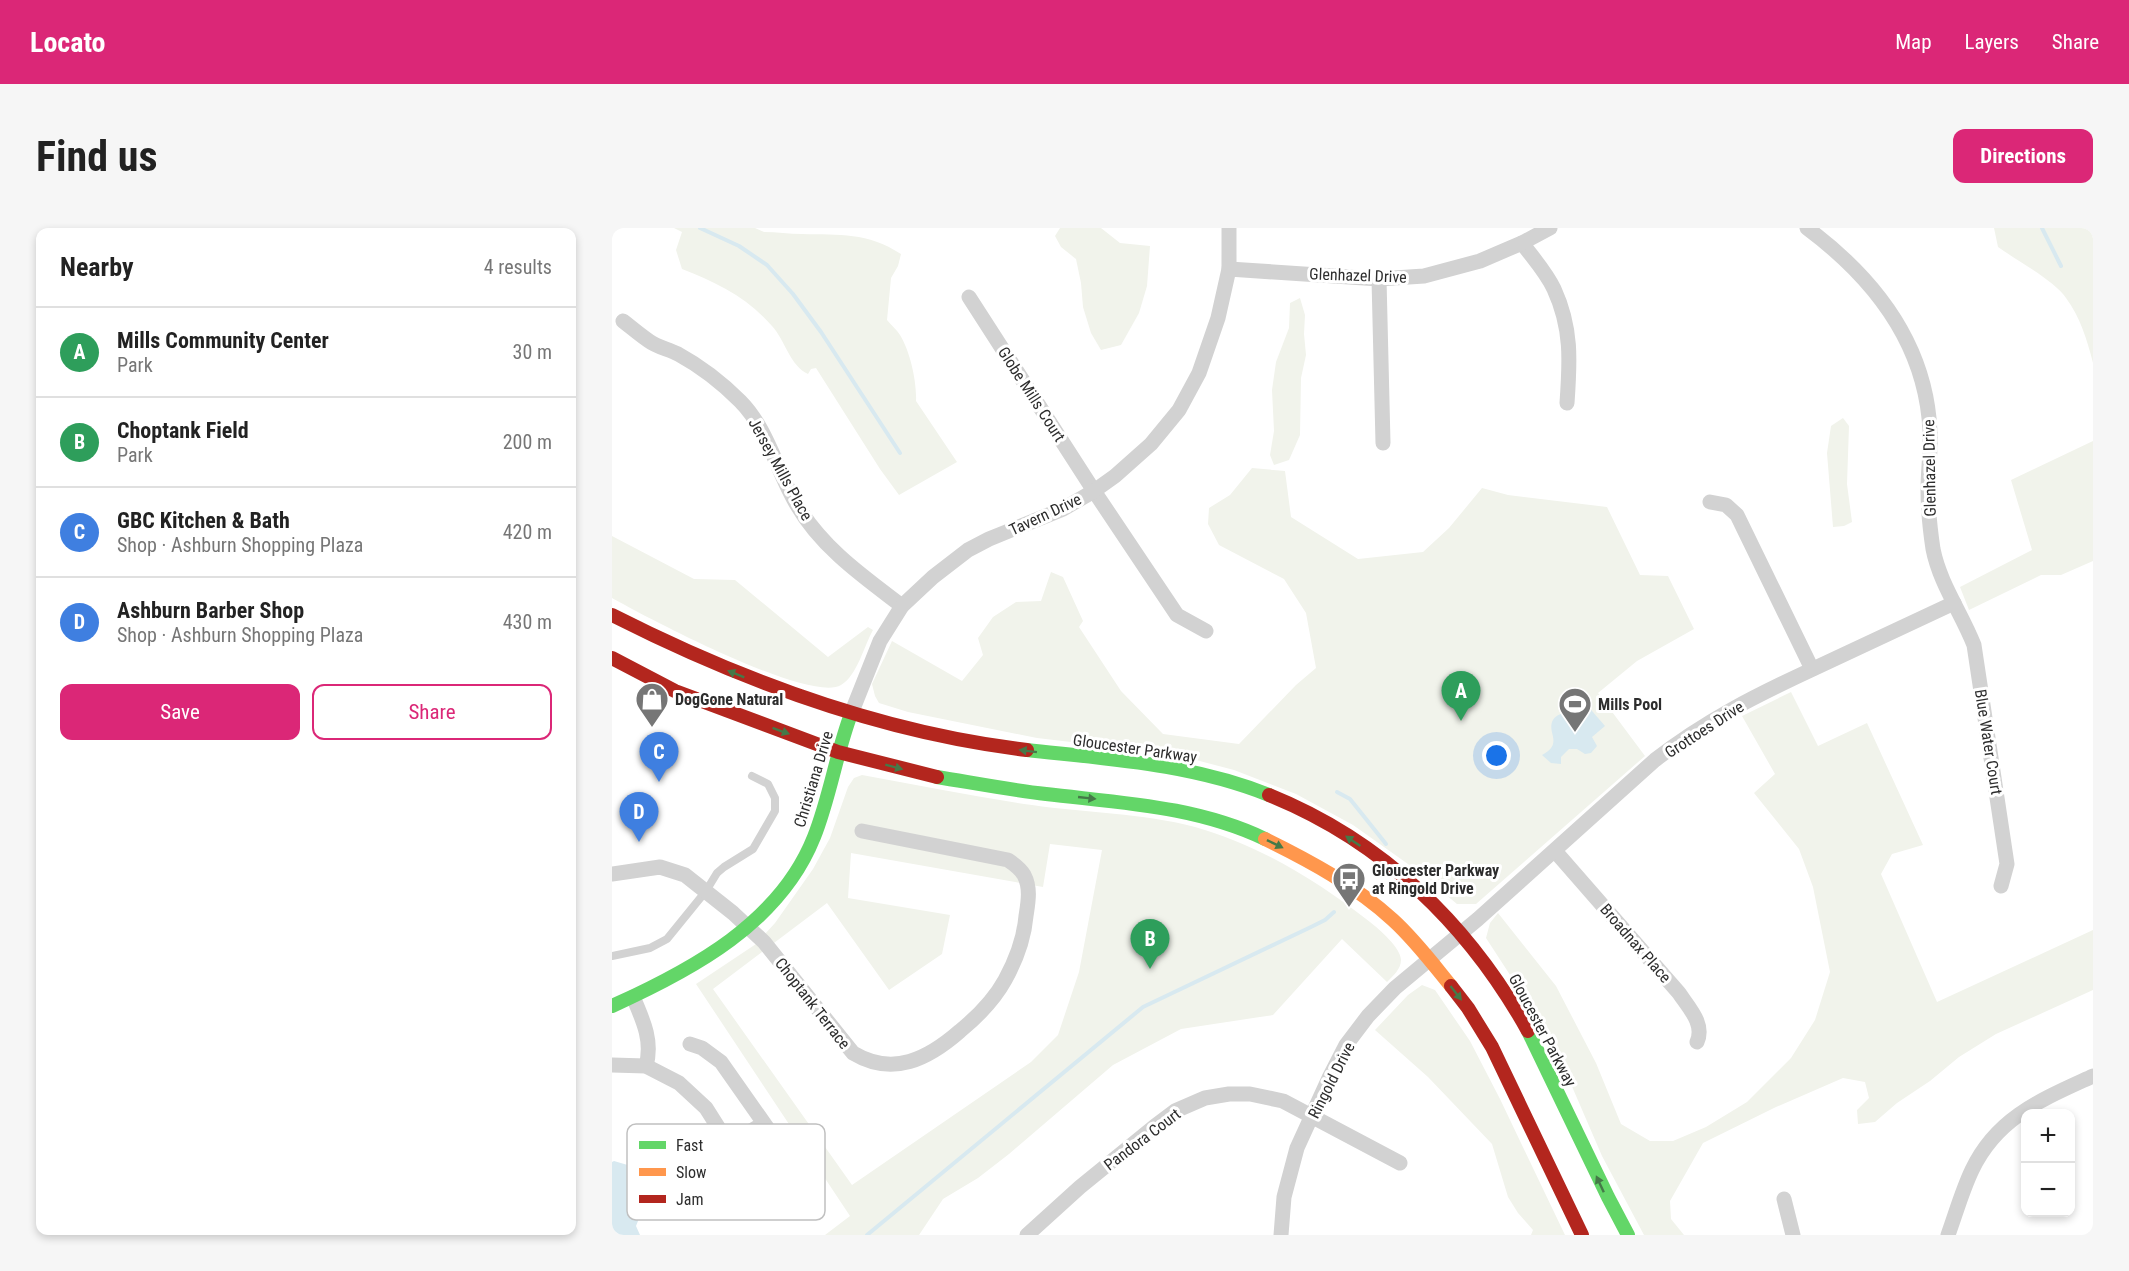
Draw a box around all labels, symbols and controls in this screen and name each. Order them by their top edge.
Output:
text: Locato [30,26,106,59]
text: Map [1895,30,1932,54]
text: Layers [1965,30,2019,54]
text: Share [2052,30,2099,54]
button: Directions [1953,129,2093,183]
text: Find us [36,132,157,181]
text: Nearby [60,252,134,282]
text: 4 results [484,255,552,279]
street label: Glenhazel Drive [1309,264,1407,287]
text: Mills Community Center [117,328,329,353]
text: A [74,340,85,364]
text: 30 m [513,340,552,364]
street label: Globe Mills Court [994,343,1069,445]
text: Park [117,353,153,377]
street label: Jersey Mills Place [745,415,817,524]
text: Choptank Field [117,418,249,443]
street label: Glenhazel Drive [1919,419,1940,517]
text: B [74,430,85,454]
text: 200 m [503,430,552,454]
text: Park [117,443,153,467]
street label: Tavern Drive [1006,489,1084,539]
text: GBC Kitchen & Bath [117,508,290,533]
text: C [74,520,85,544]
text: 420 m [503,520,552,544]
text: Shop · Ashburn Shopping Plaza [117,533,363,557]
text: Ashburn Barber Shop [117,598,304,623]
text: D [74,610,85,634]
text: 430 m [503,610,552,634]
text: Shop · Ashburn Shopping Plaza [117,623,363,647]
one-way arrow [727,669,745,678]
pin: A [1442,672,1480,721]
shop icon: DogGone Natural [634,681,670,728]
button: Save [60,684,300,740]
button: Share [312,684,552,740]
sports icon: Mills Pool [1557,686,1593,733]
street label: Blue Water Court [1971,688,2006,796]
place label: DogGone Natural [675,690,783,709]
place label: Mills Pool [1598,695,1662,714]
street label: Grottoes Drive [1661,697,1747,762]
one-way arrow [772,727,790,737]
street label: Christiana Drive [790,729,837,830]
street label: Gloucester Parkway [1072,730,1198,767]
pin: C [640,732,678,782]
your location [1482,741,1511,770]
one-way arrow [1018,746,1037,755]
one-way arrow [885,762,904,772]
pin: D [620,792,658,842]
one-way arrow [1077,793,1096,803]
one-way arrow [1345,836,1361,847]
one-way arrow [1266,839,1283,849]
bus stop icon: Gloucester Parkway at Ringold Drive [1331,861,1367,908]
place label: Gloucester Parkway at Ringold Drive [1372,861,1499,898]
street label: Broadnax Place [1596,900,1675,987]
pin: B [1130,920,1170,969]
street label: Choptank Terrace [771,954,854,1053]
street label: Gloucester Parkway [1505,971,1580,1090]
one-way arrow [1449,985,1461,1000]
street label: Ringold Drive [1304,1039,1359,1122]
street label: Pandora Court [1100,1104,1185,1174]
map controls [2021,1109,2075,1217]
button: + [2021,1109,2075,1163]
legend [627,1124,825,1220]
text: Fast [676,1136,703,1155]
text: Slow [676,1163,706,1182]
button: − [2021,1163,2075,1217]
one-way arrow [1596,1175,1605,1192]
text: Jam [676,1190,703,1209]

